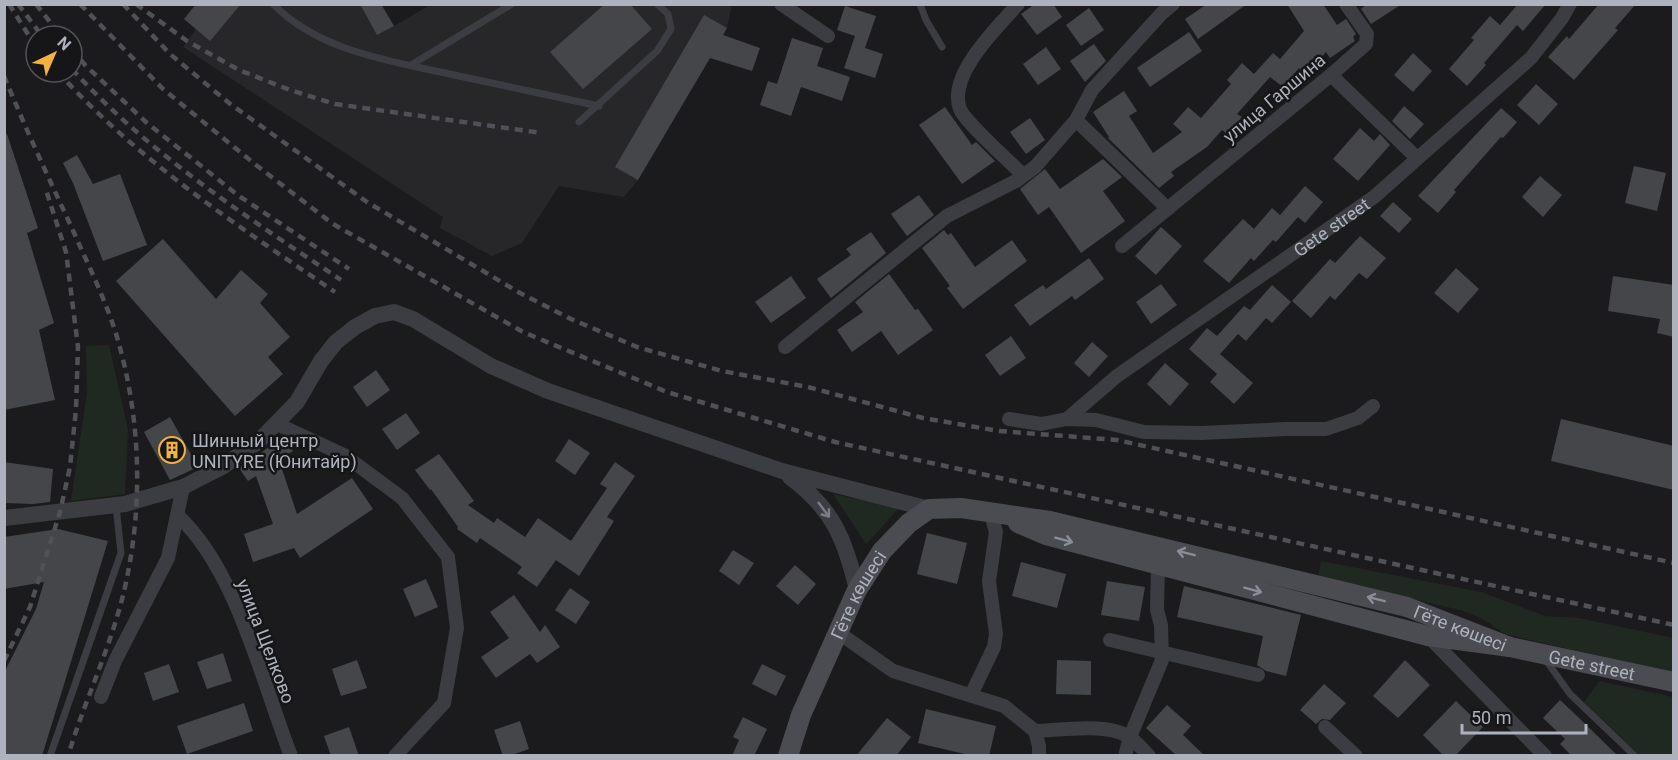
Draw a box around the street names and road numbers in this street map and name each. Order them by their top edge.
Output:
street label: улица Гаршина [1219,49,1329,147]
street label: Gete street [1289,193,1373,261]
street label: Гёте көшесі [826,547,890,642]
street label: улица Щелково [233,576,299,706]
street label: Гёте көшесі [1411,600,1510,655]
street label: Gete street [1547,645,1637,684]

